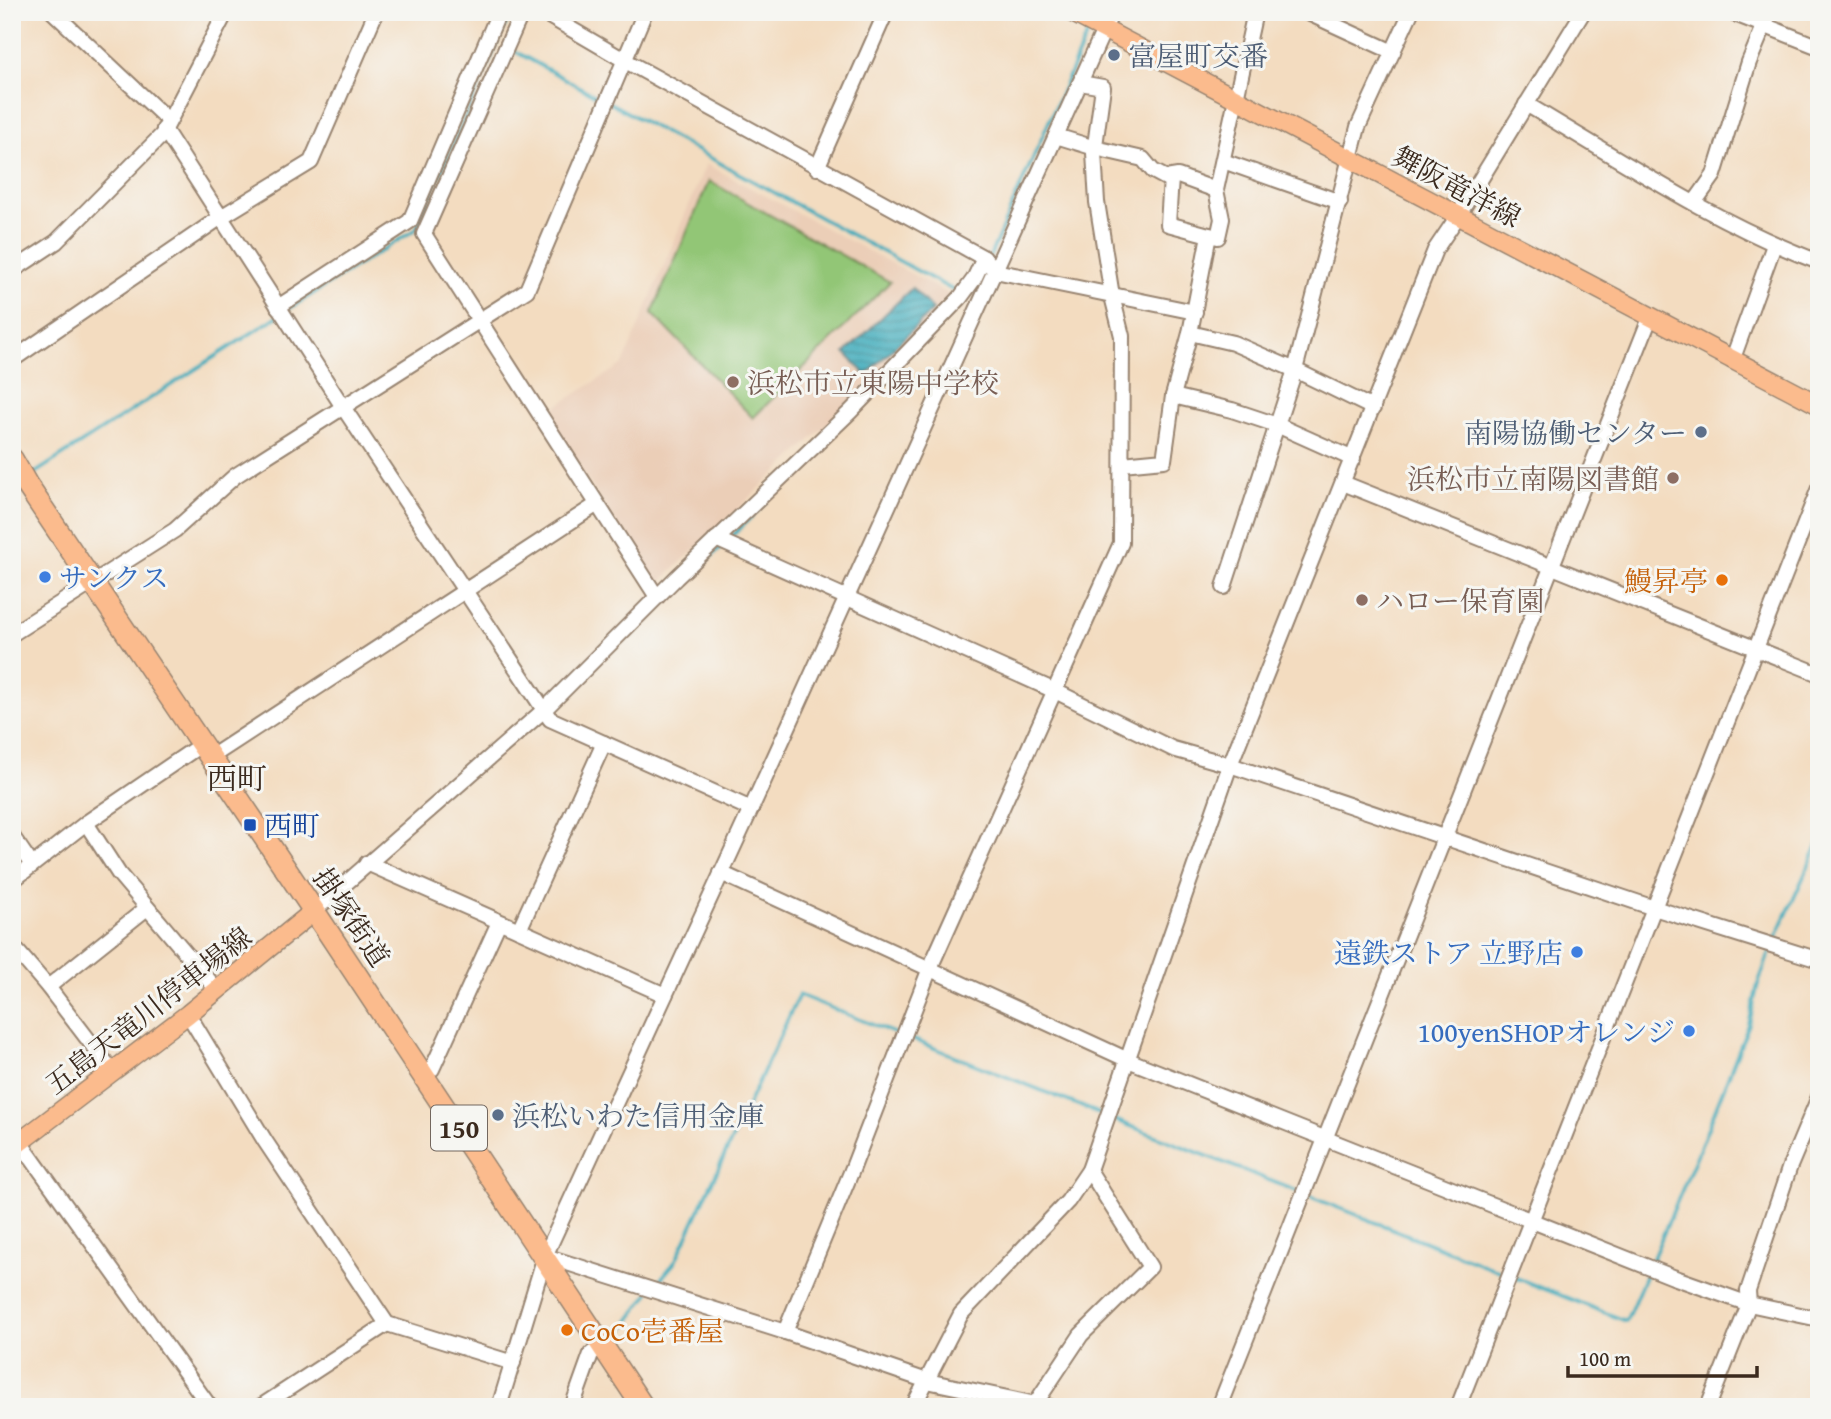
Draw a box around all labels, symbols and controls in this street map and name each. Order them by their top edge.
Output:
place label: 富屋町交番 [1128,35,1268,76]
marker: 富屋町交番 [1106,47,1122,63]
street label: 舞阪竜洋線 [1386,135,1528,237]
place label: 浜松市立東陽中学校 [747,362,999,403]
marker: 浜松市立東陽中学校 [725,374,741,390]
place label: 南陽協働センター [1464,412,1687,453]
marker: 南陽協働センター [1693,424,1709,440]
place label: 浜松市立南陽図書館 [1407,458,1659,499]
marker: 浜松市立南陽図書館 [1665,470,1681,486]
place label: サンクス [59,557,169,598]
place label: 鰻昇亭 [1624,560,1708,601]
marker: サンクス [37,569,53,585]
marker: 鰻昇亭 [1714,572,1730,588]
place label: ハロー保育園 [1376,580,1544,621]
marker: ハロー保育園 [1354,592,1370,608]
district label: 西町 [207,756,267,800]
place label: 西町 [264,805,320,846]
marker: 西町 [242,817,258,833]
street label: 掛塚街道 [304,859,400,975]
street label: 五島天竜川停車場線 [36,916,260,1104]
place label: 遠鉄ストア 立野店 [1334,932,1563,973]
marker: 遠鉄ストア 立野店 [1569,944,1585,960]
place label: 100yenSHOPオレンジ [1417,1011,1675,1052]
marker: 100yenSHOPオレンジ [1681,1023,1697,1039]
place label: 浜松いわた信用金庫 [512,1095,764,1136]
road number: 150 [431,1106,487,1150]
marker: 浜松いわた信用金庫 [490,1107,506,1123]
place label: CoCo壱番屋 [581,1310,724,1351]
marker: CoCo壱番屋 [559,1322,575,1338]
scale bar [1568,1335,1758,1379]
text: 100 m [1579,1343,1631,1374]

